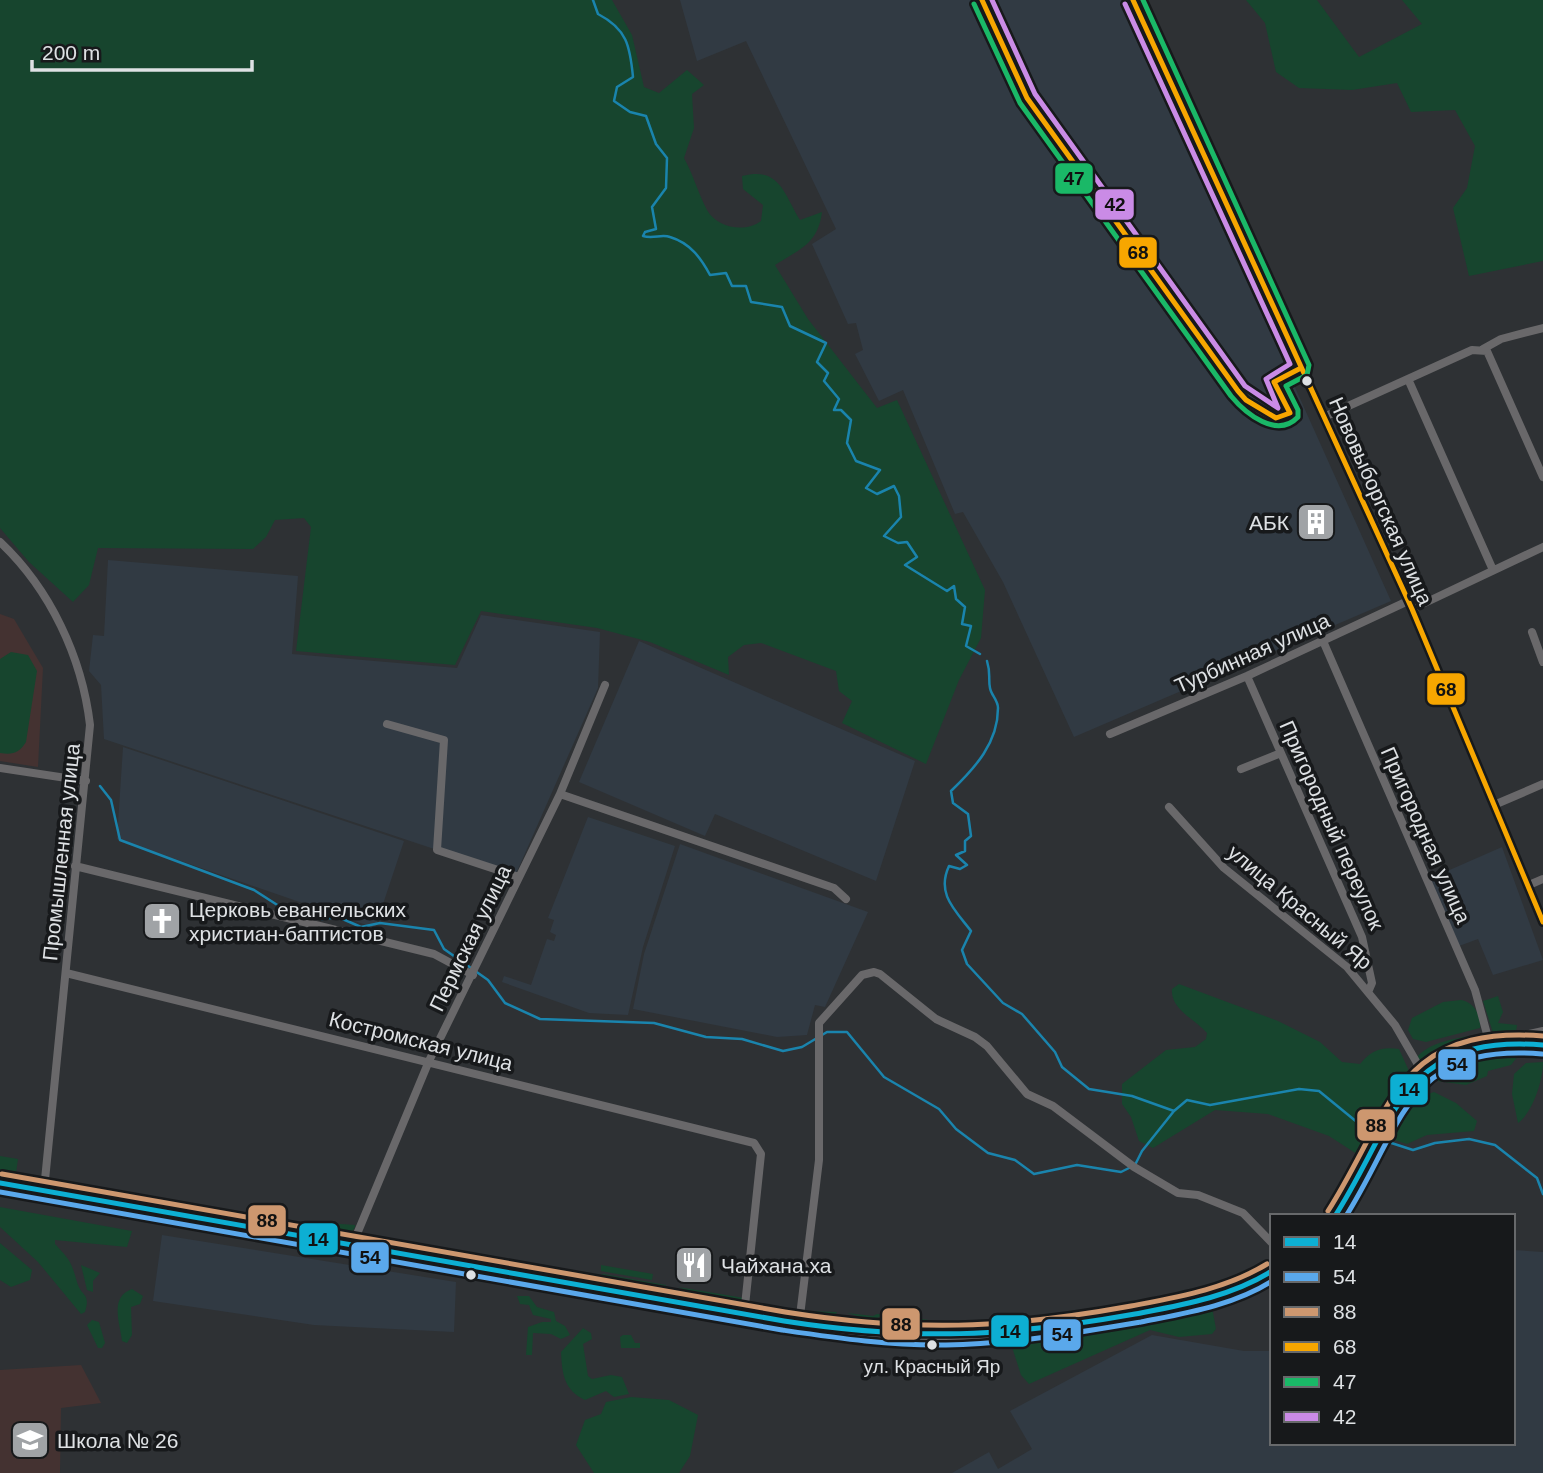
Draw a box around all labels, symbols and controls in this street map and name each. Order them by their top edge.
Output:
scale bar [32,28,252,72]
text: 200 m [42,41,100,64]
line badge: 47 [1054,162,1094,195]
text: 47 [1063,168,1085,189]
line badge: 42 [1094,188,1135,221]
text: 42 [1104,194,1126,215]
line badge: 68 [1118,236,1158,269]
text: 68 [1127,242,1149,263]
unlabelled marker [1300,374,1314,388]
street label: Нововыборгская улица [1325,394,1437,609]
building icon: АБК [1295,501,1337,543]
place label: АБК [1249,511,1290,534]
street label: Турбинная улица [1171,608,1333,698]
line badge: 68 [1426,672,1466,706]
text: 68 [1435,679,1457,700]
street label: Пригородный переулок [1275,717,1389,934]
street label: Промышленная улица [38,742,84,962]
street label: Пригородная улица [1377,743,1475,927]
street label: улица Красный Яр [1223,840,1377,974]
street label: Пермская улица [425,861,515,1015]
place label: Церковь евангельских христиан-баптистов [189,898,407,945]
church icon: Церковь евангельских христиан-баптистов [141,900,183,942]
street label: Костромская улица [327,1007,516,1075]
line badge: 54 [1437,1048,1477,1081]
text: 54 [1446,1054,1468,1075]
line badge: 14 [1389,1073,1429,1106]
text: 14 [1398,1079,1420,1100]
line badge: 88 [1356,1108,1396,1142]
text: 88 [1365,1115,1387,1136]
line badge: 88 [247,1204,287,1237]
text: 88 [256,1210,278,1231]
legend [1270,1214,1515,1445]
line badge: 14 [298,1222,339,1256]
text: 14 [307,1229,329,1250]
text: 14 [1333,1230,1357,1253]
line badge: 54 [350,1241,390,1274]
restaurant icon: Чайхана.ха [673,1244,715,1286]
text: 54 [359,1247,381,1268]
place label: Чайхана.ха [721,1254,832,1277]
text: 54 [1333,1265,1357,1288]
unlabelled marker [464,1268,478,1282]
text: 88 [1333,1300,1356,1323]
line badge: 88 [881,1307,921,1341]
text: 88 [890,1314,912,1335]
line badge: 14 [990,1314,1030,1348]
line badge: 54 [1042,1318,1082,1352]
text: 14 [999,1321,1021,1342]
text: 54 [1051,1324,1073,1345]
text: 68 [1333,1335,1356,1358]
marker: ул. Красный Яр [925,1338,939,1352]
place label: ул. Красный Яр [864,1356,1000,1377]
text: 47 [1333,1370,1356,1393]
text: 42 [1333,1405,1356,1428]
school or university icon: Школа № 26 [9,1419,51,1461]
place label: Школа № 26 [57,1429,178,1452]

